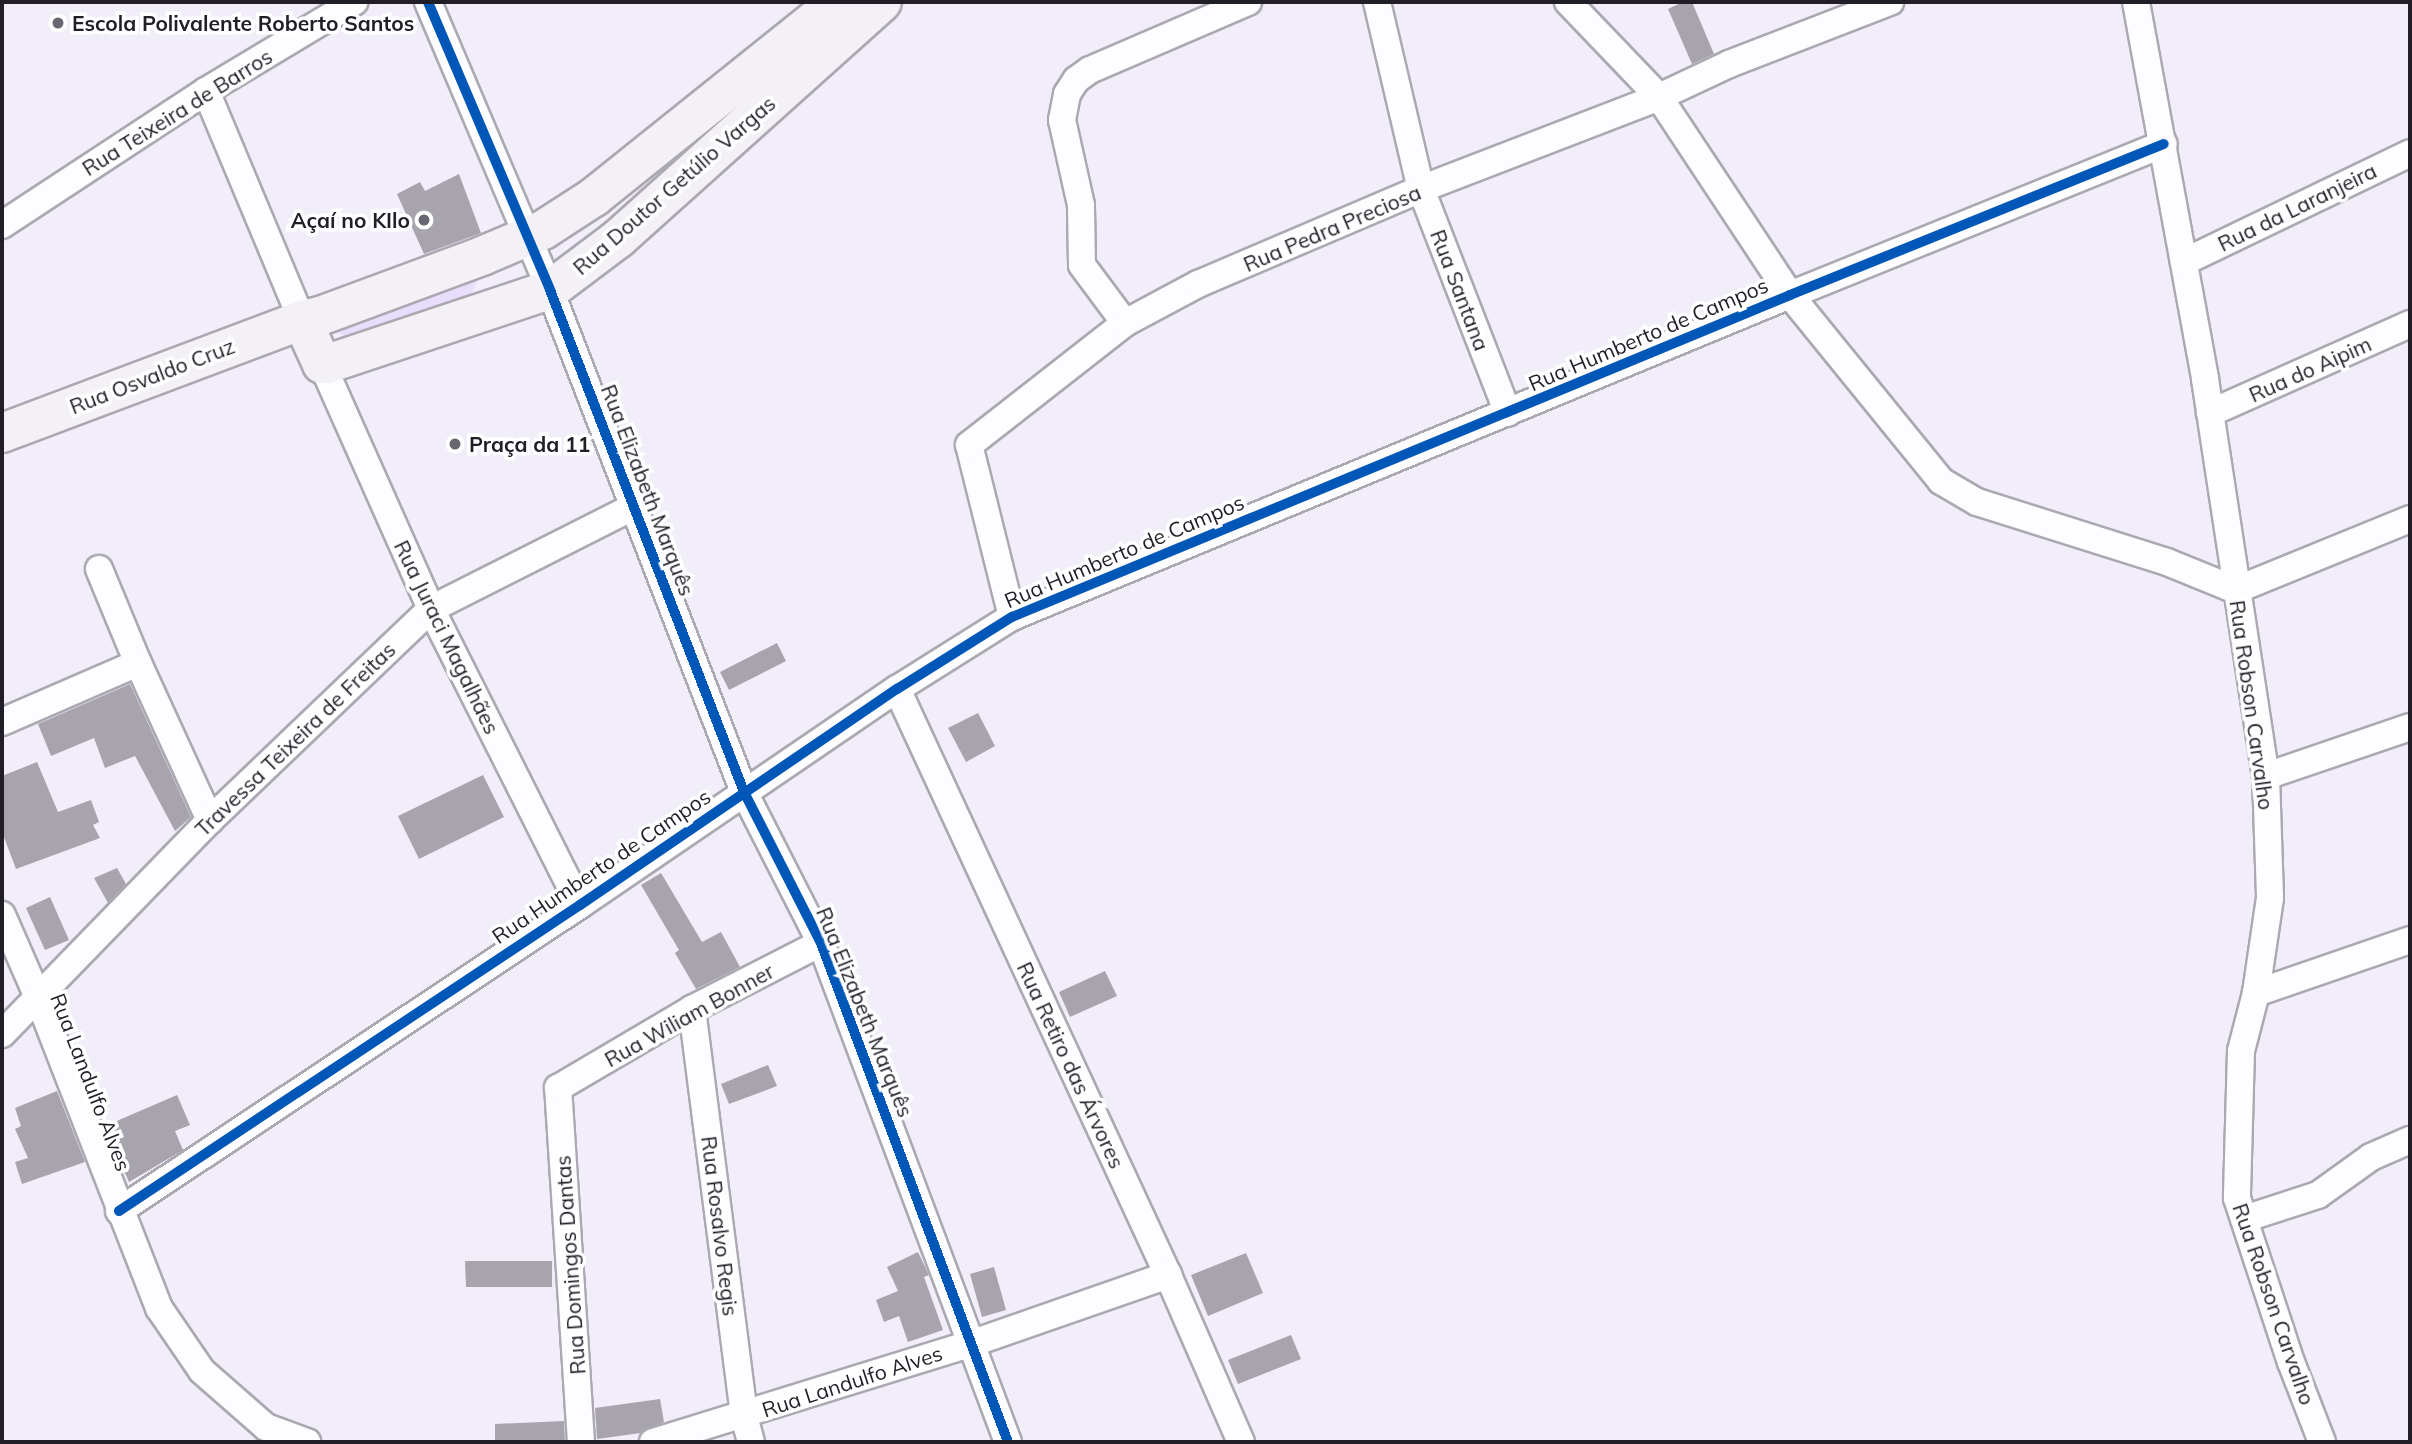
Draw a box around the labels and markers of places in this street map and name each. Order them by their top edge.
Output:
place label: Escola Polivalente Roberto Santos [72,10,414,36]
marker: Escola Polivalente Roberto Santos [50,15,66,31]
place label: Açaí no KIlo [291,207,410,233]
marker: Açaí no KIlo [416,212,432,228]
place label: Praça da 11 [469,431,590,457]
marker: Praça da 11 [447,436,463,452]

